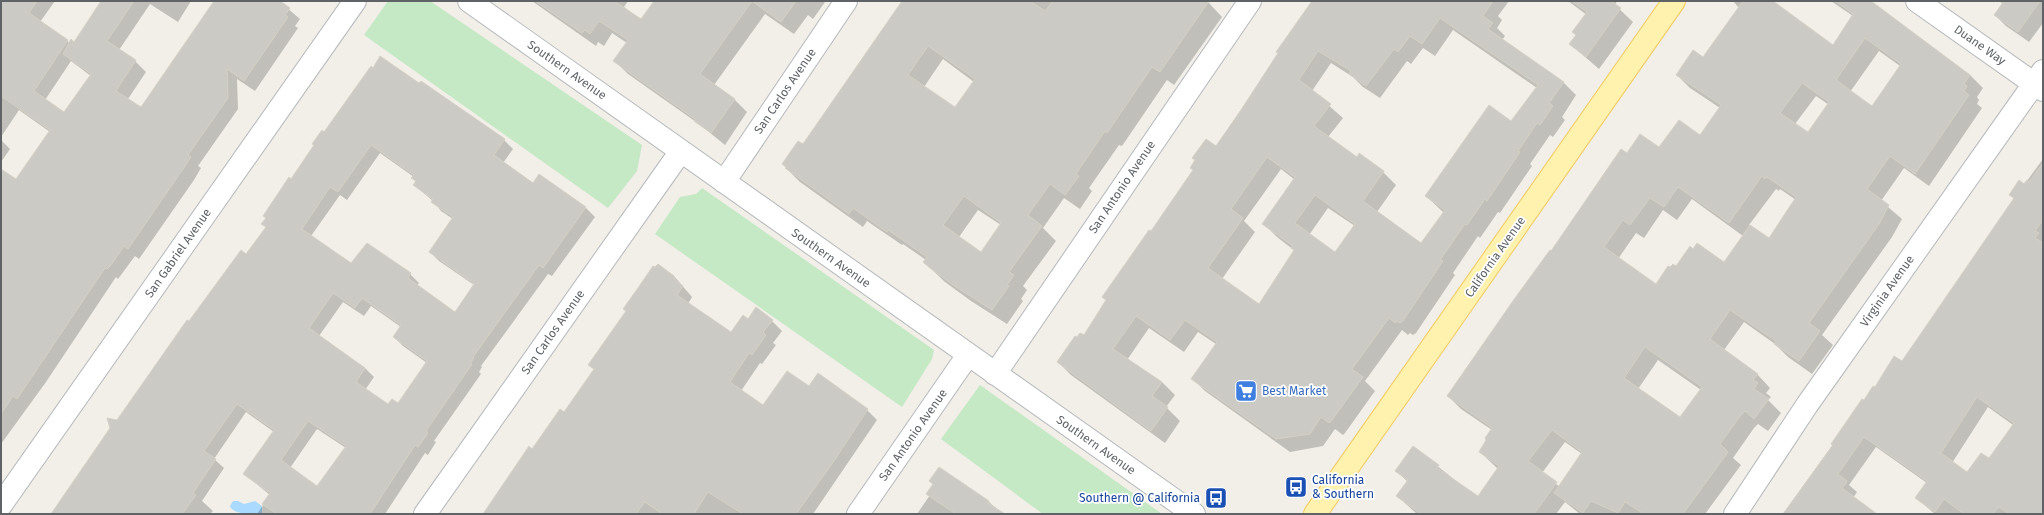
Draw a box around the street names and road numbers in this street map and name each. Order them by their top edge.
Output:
street label: Duane Way [1951,22,2009,68]
street label: Southern Avenue [525,38,609,102]
street label: San Carlos Avenue [751,46,819,136]
street label: San Antonio Avenue [1086,138,1158,236]
street label: San Gabriel Avenue [142,206,214,300]
street label: California Avenue [1462,214,1528,300]
street label: Southern Avenue [789,226,873,290]
street label: Virginia Avenue [1857,253,1917,329]
street label: San Carlos Avenue [519,287,587,377]
street label: San Antonio Avenue [876,386,950,484]
street label: Southern Avenue [1054,413,1138,477]

